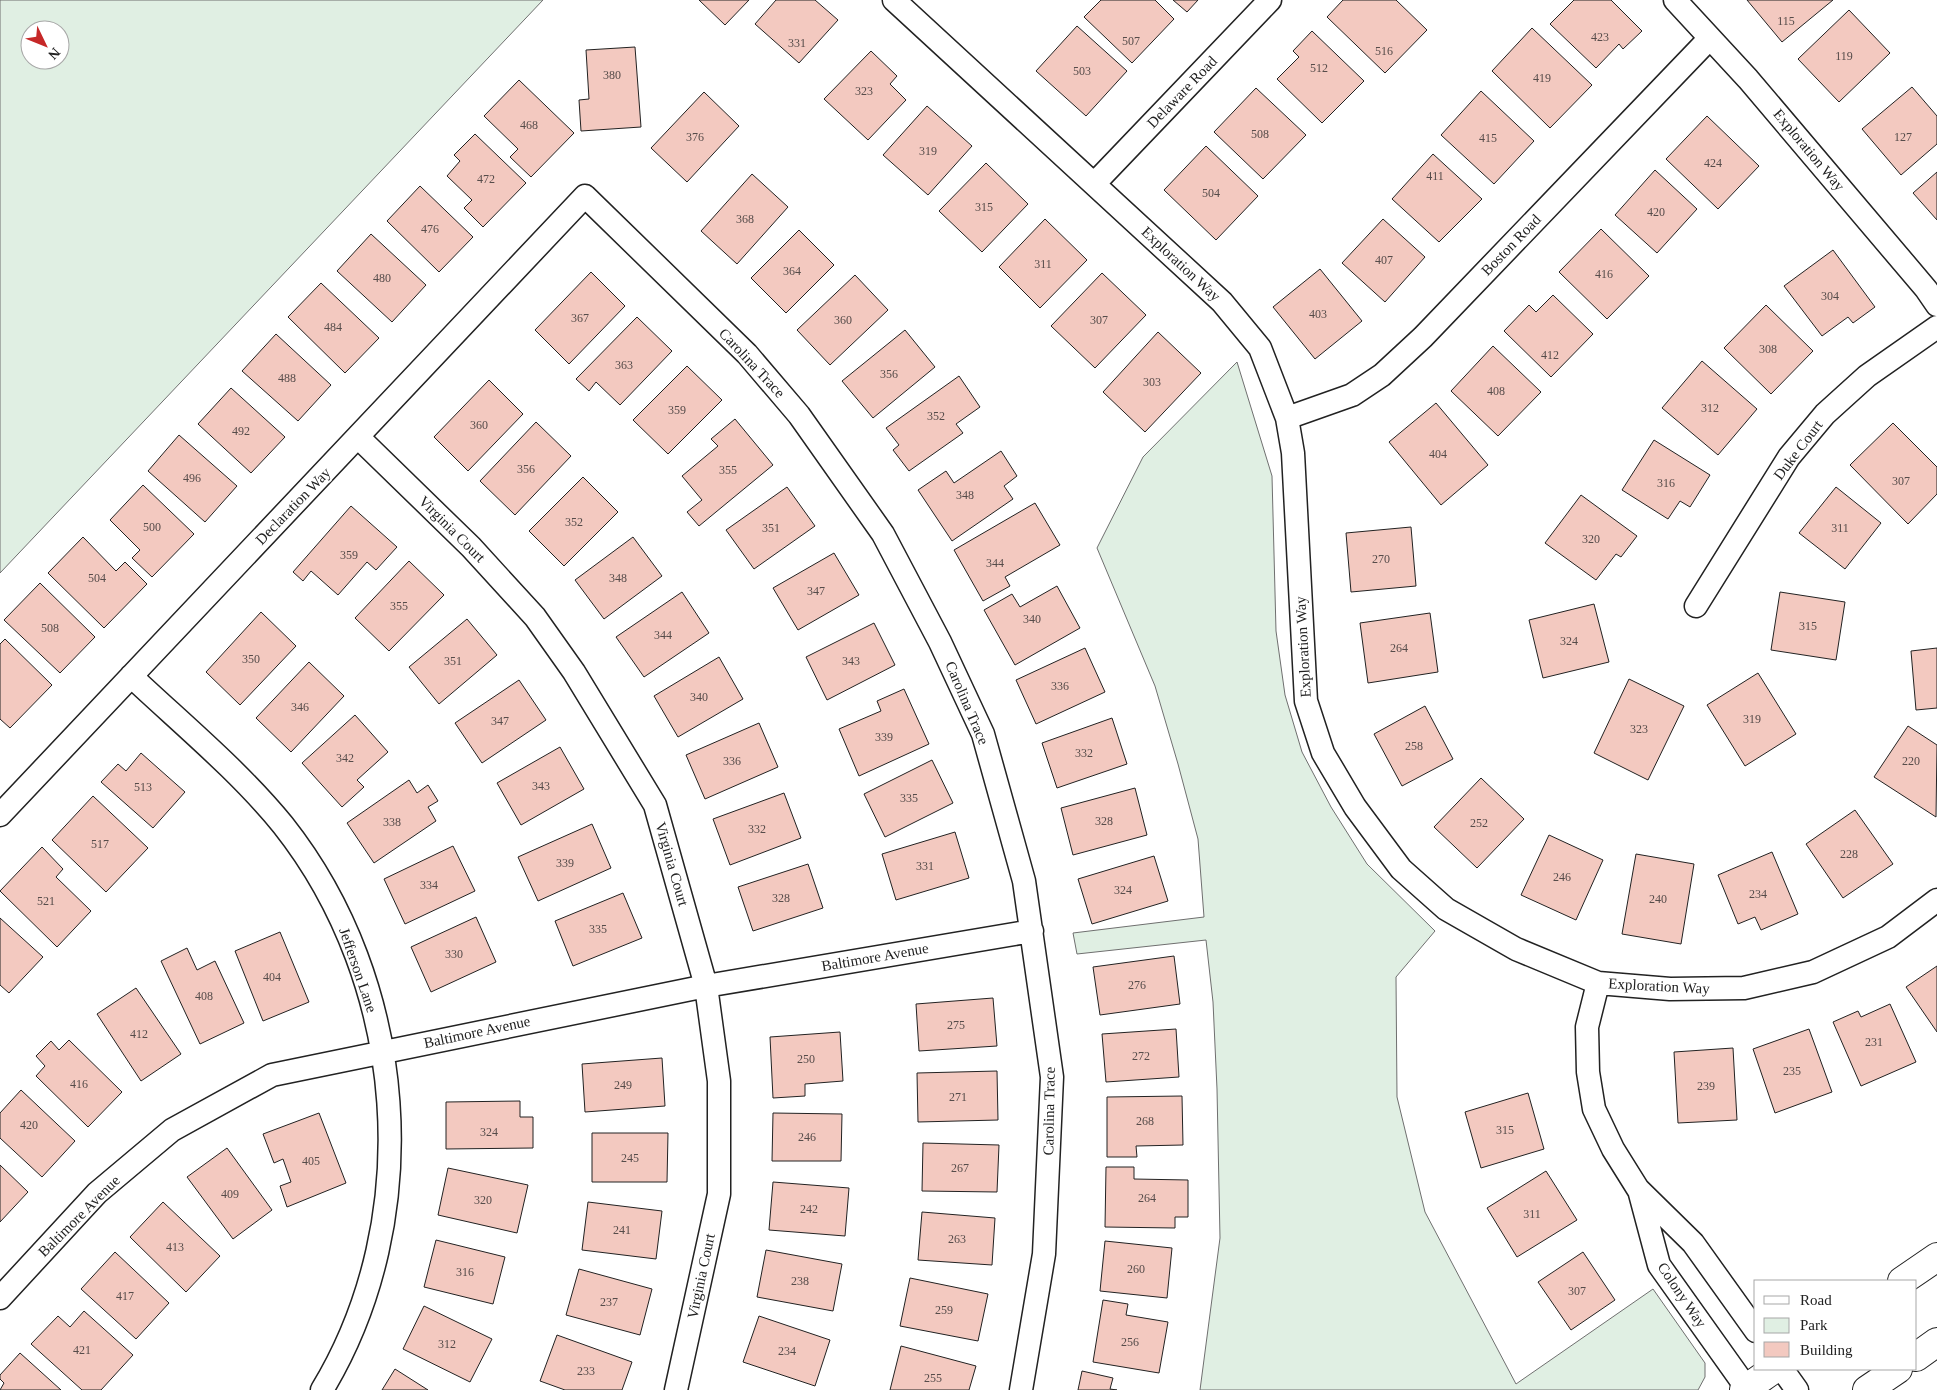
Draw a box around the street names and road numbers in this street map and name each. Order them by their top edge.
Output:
street label: Delaware Road [1144,53,1220,131]
street label: Exploration Way [1770,106,1848,194]
street label: Boston Road [1478,211,1544,279]
street label: Exploration Way [1138,224,1224,305]
street label: Carolina Trace [716,325,788,401]
street label: Duke Court [1770,416,1826,483]
street label: Declaration Way [252,464,334,548]
street label: Virginia Court [416,493,489,566]
street label: Exploration Way [1292,595,1314,698]
street label: Carolina Trace [942,659,992,747]
street label: Virginia Court [652,820,692,909]
street label: Jefferson Lane [336,926,380,1015]
street label: Baltimore Avenue [820,940,930,974]
street label: Exploration Way [1608,975,1711,997]
street label: Baltimore Avenue [422,1013,532,1051]
street label: Carolina Trace [1040,1066,1058,1156]
street label: Baltimore Avenue [35,1172,123,1260]
street label: Virginia Court [684,1231,718,1320]
street label: Colony Way [1654,1260,1710,1331]

